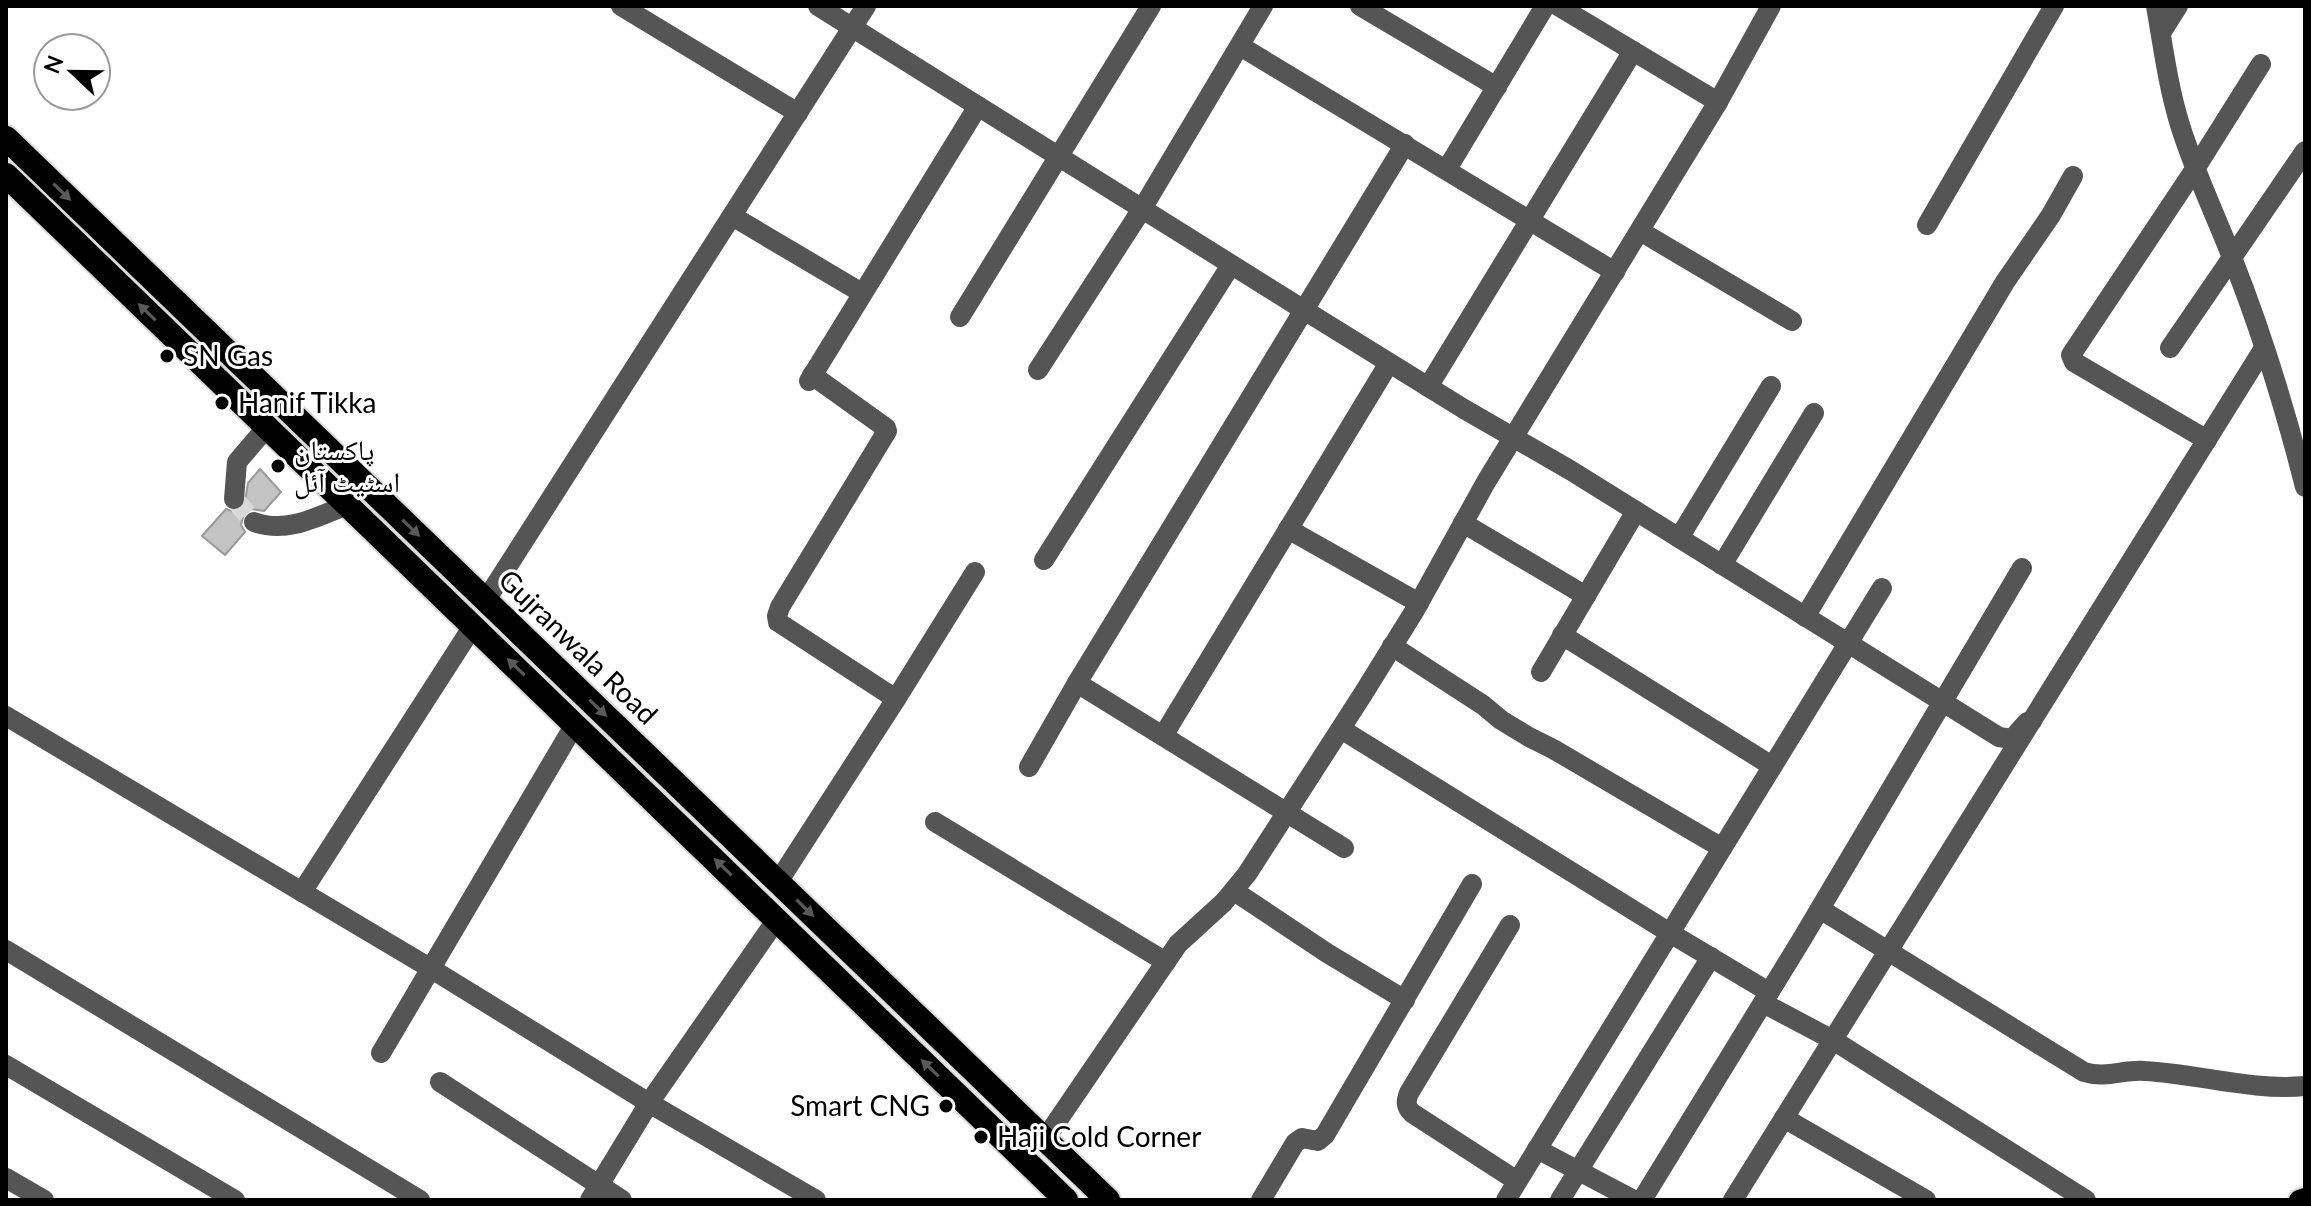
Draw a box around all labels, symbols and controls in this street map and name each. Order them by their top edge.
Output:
north arrow [32,32,112,112]
text: N [37,51,69,77]
one-way arrow [52,182,71,201]
one-way arrow [138,303,157,322]
place label: SN Gas [183,338,273,372]
marker: SN Gas [158,347,176,365]
place label: Hanif Tikka [238,385,376,419]
marker: Hanif Tikka [213,394,231,412]
place label: پاکستان اسٹیٹ آئل [294,432,400,500]
marker: پاکستان اسٹیٹ آئل [269,457,287,475]
one-way arrow [401,518,420,537]
street label: Gujranwala Road [492,562,665,731]
one-way arrow [507,659,526,677]
one-way arrow [588,698,607,717]
one-way arrow [714,859,733,877]
one-way arrow [795,898,814,917]
one-way arrow [921,1059,940,1077]
place label: Smart CNG [790,1088,930,1122]
marker: Smart CNG [937,1097,955,1115]
place label: Haji Cold Corner [997,1119,1201,1153]
marker: Haji Cold Corner [972,1128,990,1146]

